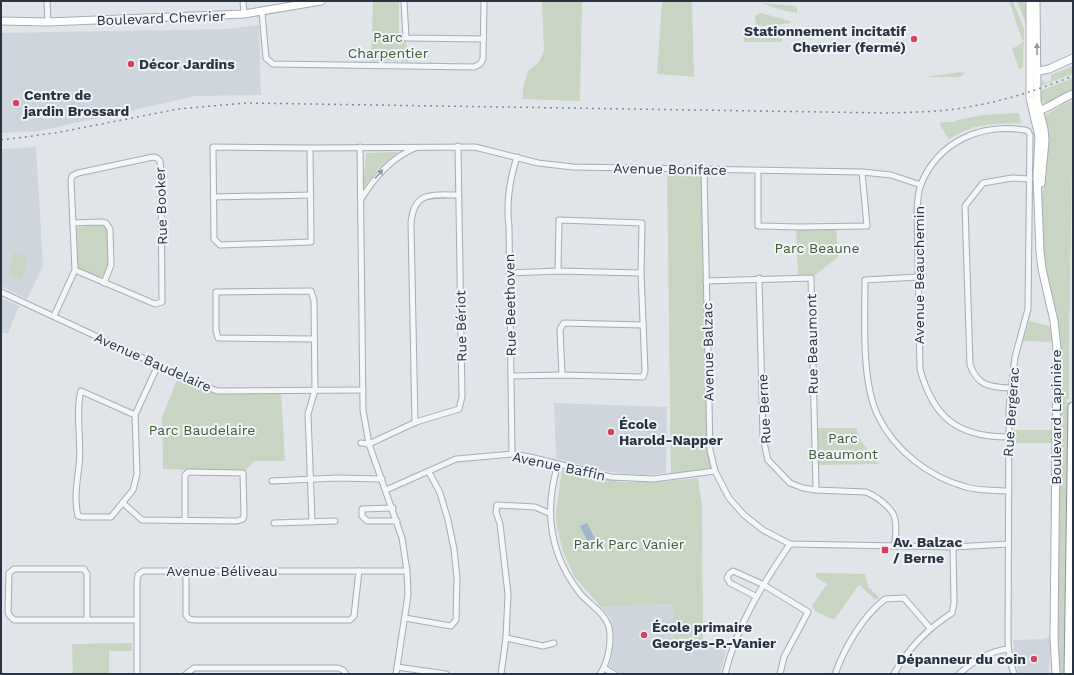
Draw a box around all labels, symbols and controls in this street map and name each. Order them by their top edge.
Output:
street label: Boulevard Chevrier [96,8,226,28]
place label: Stationnement incitatif Chevrier (fermé) [744,23,906,55]
park label: Parc Charpentier [348,29,429,61]
marker: Stationnement incitatif Chevrier (fermé) [909,34,919,44]
one-way arrow [1034,42,1040,55]
place label: Décor Jardins [139,56,235,72]
marker: Décor Jardins [126,59,136,69]
place label: Centre de jardin Brossard [22,87,129,119]
marker: Centre de jardin Brossard [11,98,21,108]
street label: Avenue Boniface [613,160,727,178]
street label: Rue Booker [152,166,170,245]
one-way arrow [374,170,383,179]
street label: Avenue Beauchemin [911,206,927,344]
park label: Parc Beaune [774,240,860,256]
street label: Rue Beethoven [501,254,519,356]
street label: Rue Bériot [452,290,470,362]
street label: Rue Beaumont [803,293,821,394]
street label: Avenue Balzac [699,302,717,402]
street label: Avenue Baudelaire [92,329,214,395]
street label: Boulevard Lapinière [1048,349,1064,485]
street label: Rue Bergerac [1000,366,1022,457]
street label: Rue Berne [754,373,774,445]
place label: École Harold-Napper [619,416,723,448]
park label: Parc Baudelaire [149,422,255,438]
marker: École Harold-Napper [606,427,616,437]
park label: Parc Beaumont [808,430,878,462]
street label: Avenue Baffin [511,448,607,484]
place label: Av. Balzac / Berne [893,534,962,566]
park label: Park Parc Vanier [573,536,685,552]
marker: Av. Balzac / Berne [880,545,890,555]
street label: Avenue Béliveau [166,563,278,579]
place label: École primaire Georges-P.-Vanier [652,619,776,651]
marker: École primaire Georges-P.-Vanier [639,630,649,640]
place label: Dépanneur du coin [897,651,1026,667]
marker: Dépanneur du coin [1029,654,1039,664]

